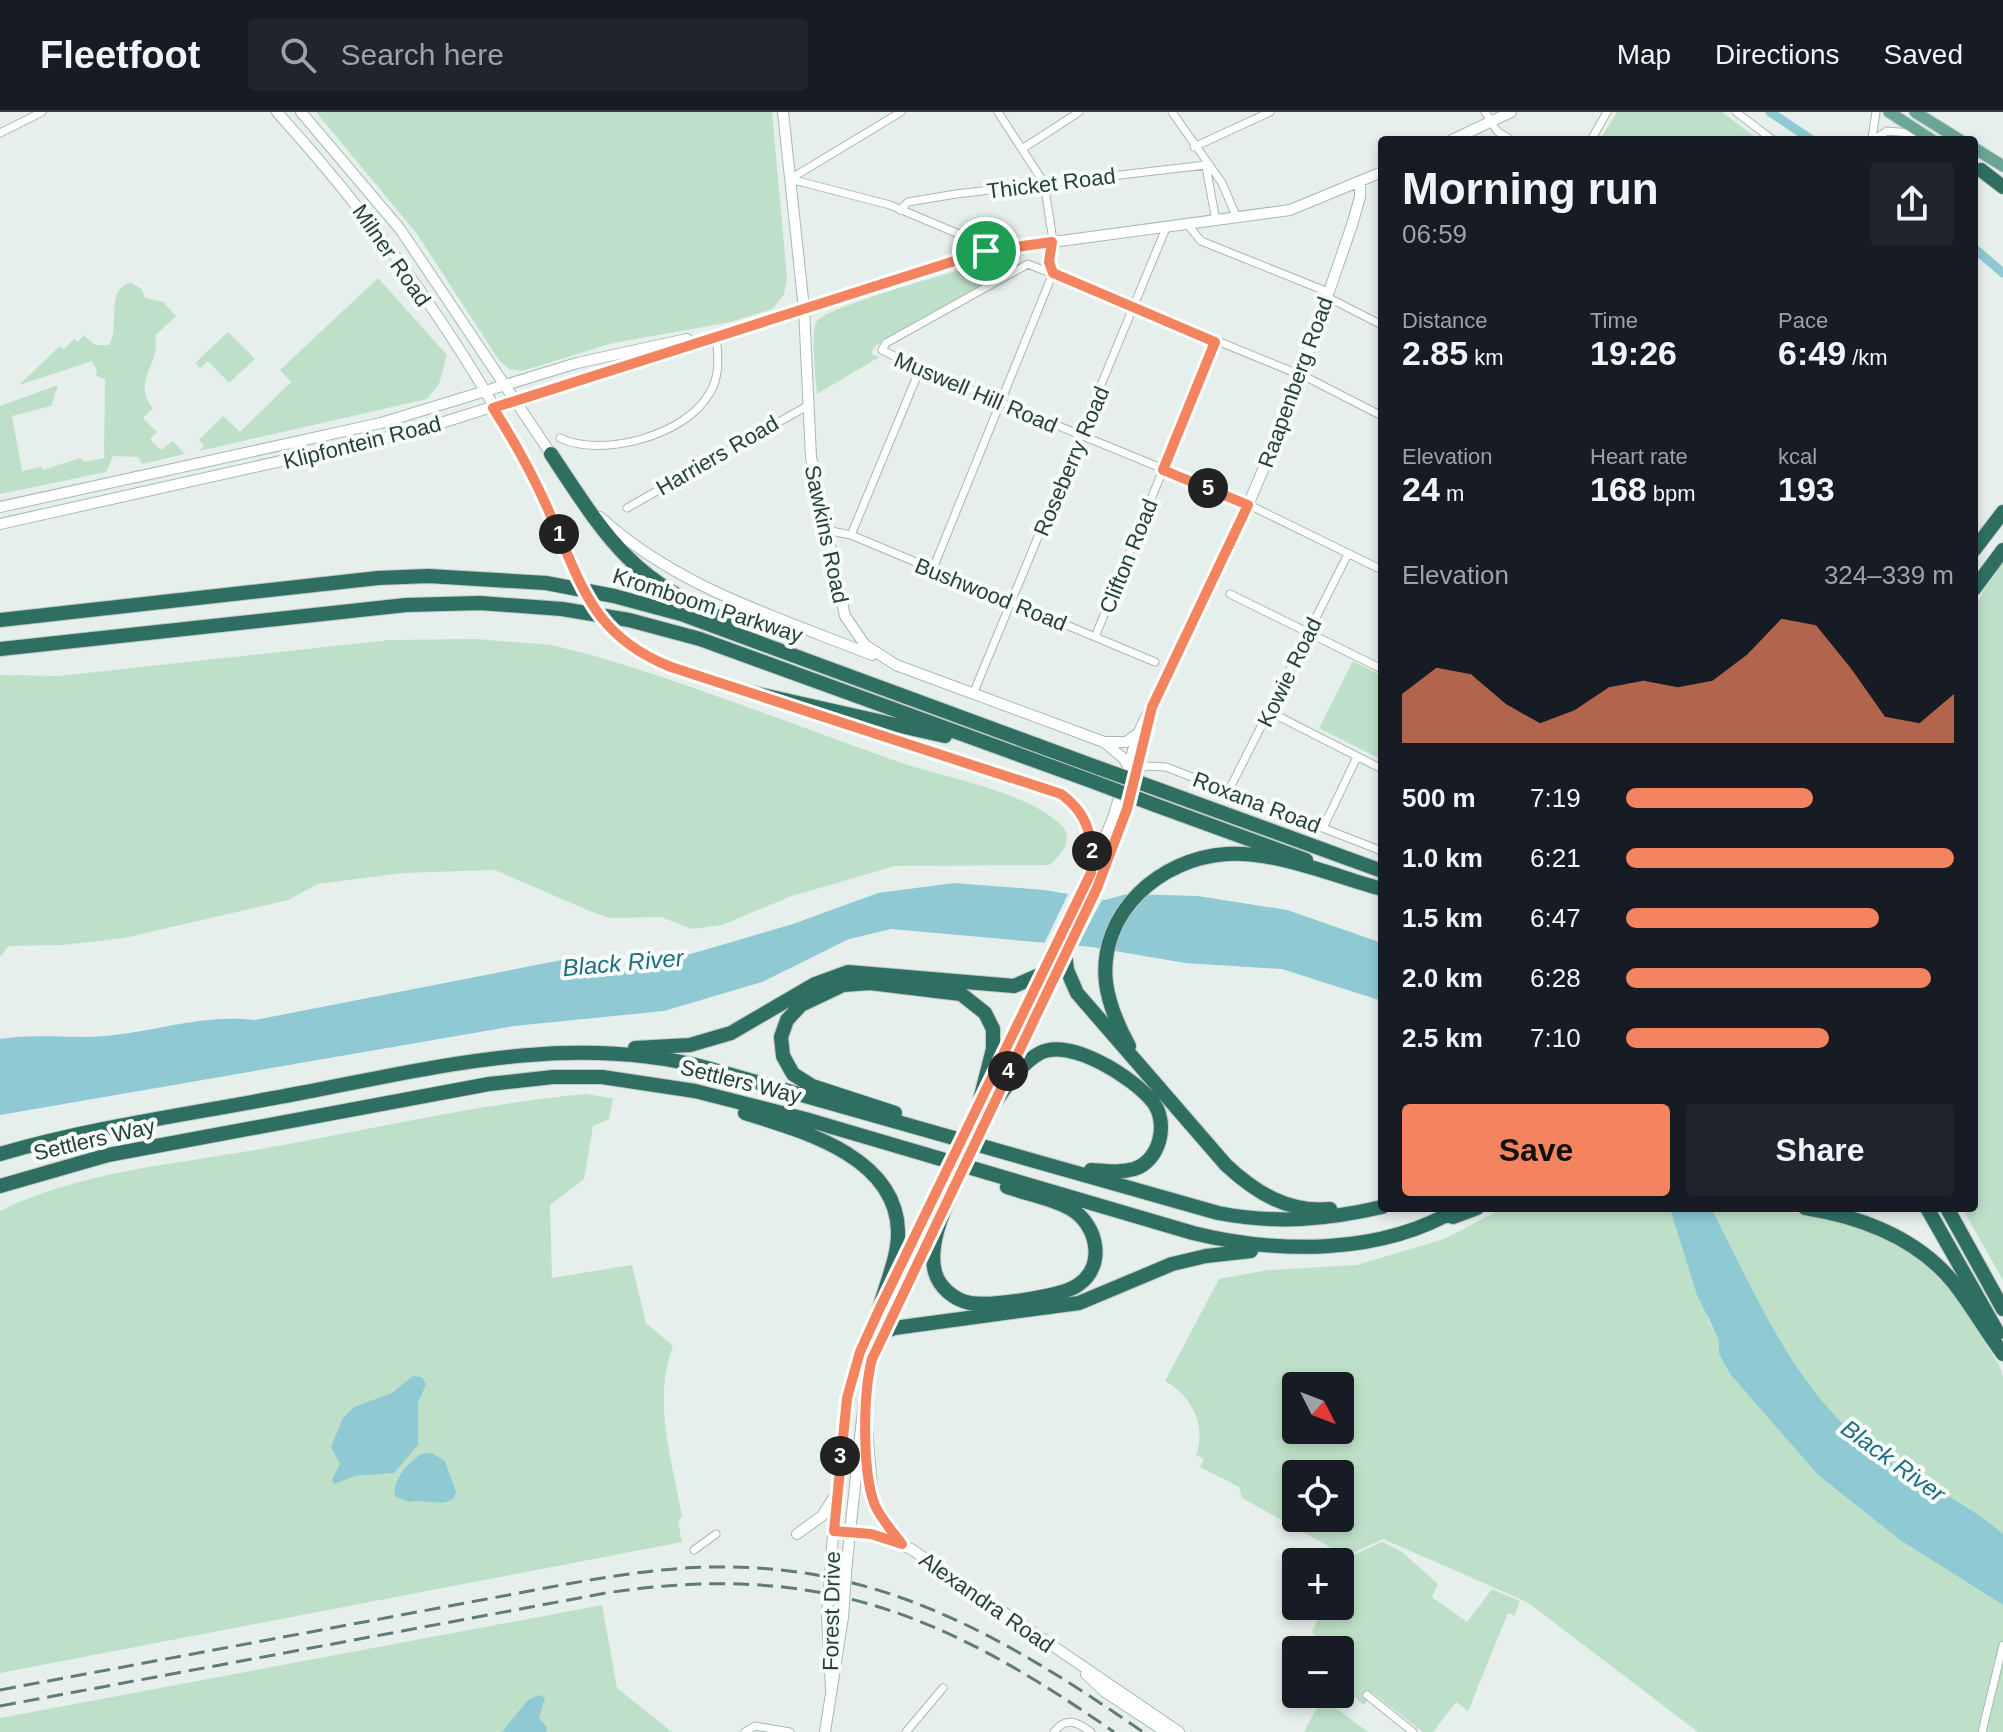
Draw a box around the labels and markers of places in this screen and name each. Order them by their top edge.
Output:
pin [952,217,1020,285]
pin: 5 [1188,468,1228,508]
pin: 1 [539,514,579,554]
pin: 2 [1072,831,1112,871]
pin: 4 [988,1051,1028,1091]
pin: 3 [820,1436,860,1476]

